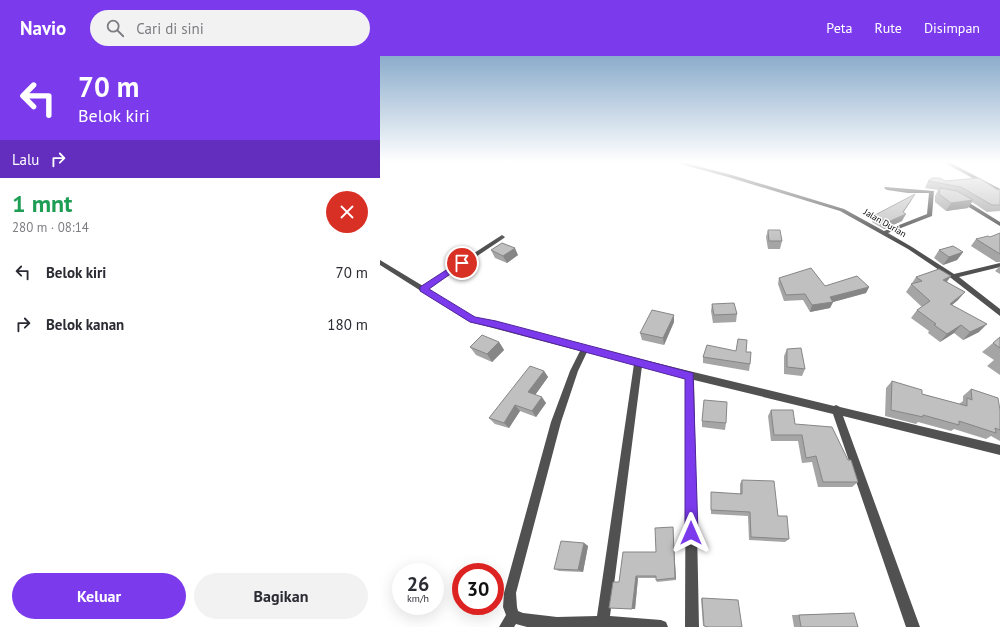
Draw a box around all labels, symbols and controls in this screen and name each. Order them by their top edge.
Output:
search box [90,10,370,46]
text: Navio [20,16,66,40]
icon: search [104,17,126,39]
text: Cari di sini [136,19,204,38]
text: Peta [826,19,852,37]
text: Rute [874,19,902,37]
text: Disimpan [924,19,980,37]
text: 70 m [78,68,139,105]
icon: left [12,72,64,124]
text: Belok kiri [78,104,150,127]
icon: right [47,148,69,170]
text: Lalu [12,150,39,169]
text: 1 mnt [12,188,72,219]
button: close [326,191,368,233]
street label: Jalan Durian [861,206,908,239]
text: 280 m · 08:14 [12,219,89,236]
pin [445,246,479,280]
icon: arrive [451,252,473,274]
icon: left [12,261,34,283]
text: Belok kiri [46,263,106,282]
text: 70 m [335,263,368,282]
icon: right [12,313,34,335]
text: Belok kanan [46,315,124,334]
text: 180 m [327,315,368,334]
position arrow [670,512,712,554]
speed limit sign: 30 [452,563,504,615]
text: 26 [407,571,429,597]
button: Keluar [12,573,186,619]
button: Bagikan [194,573,368,619]
text: km/h [407,592,429,605]

